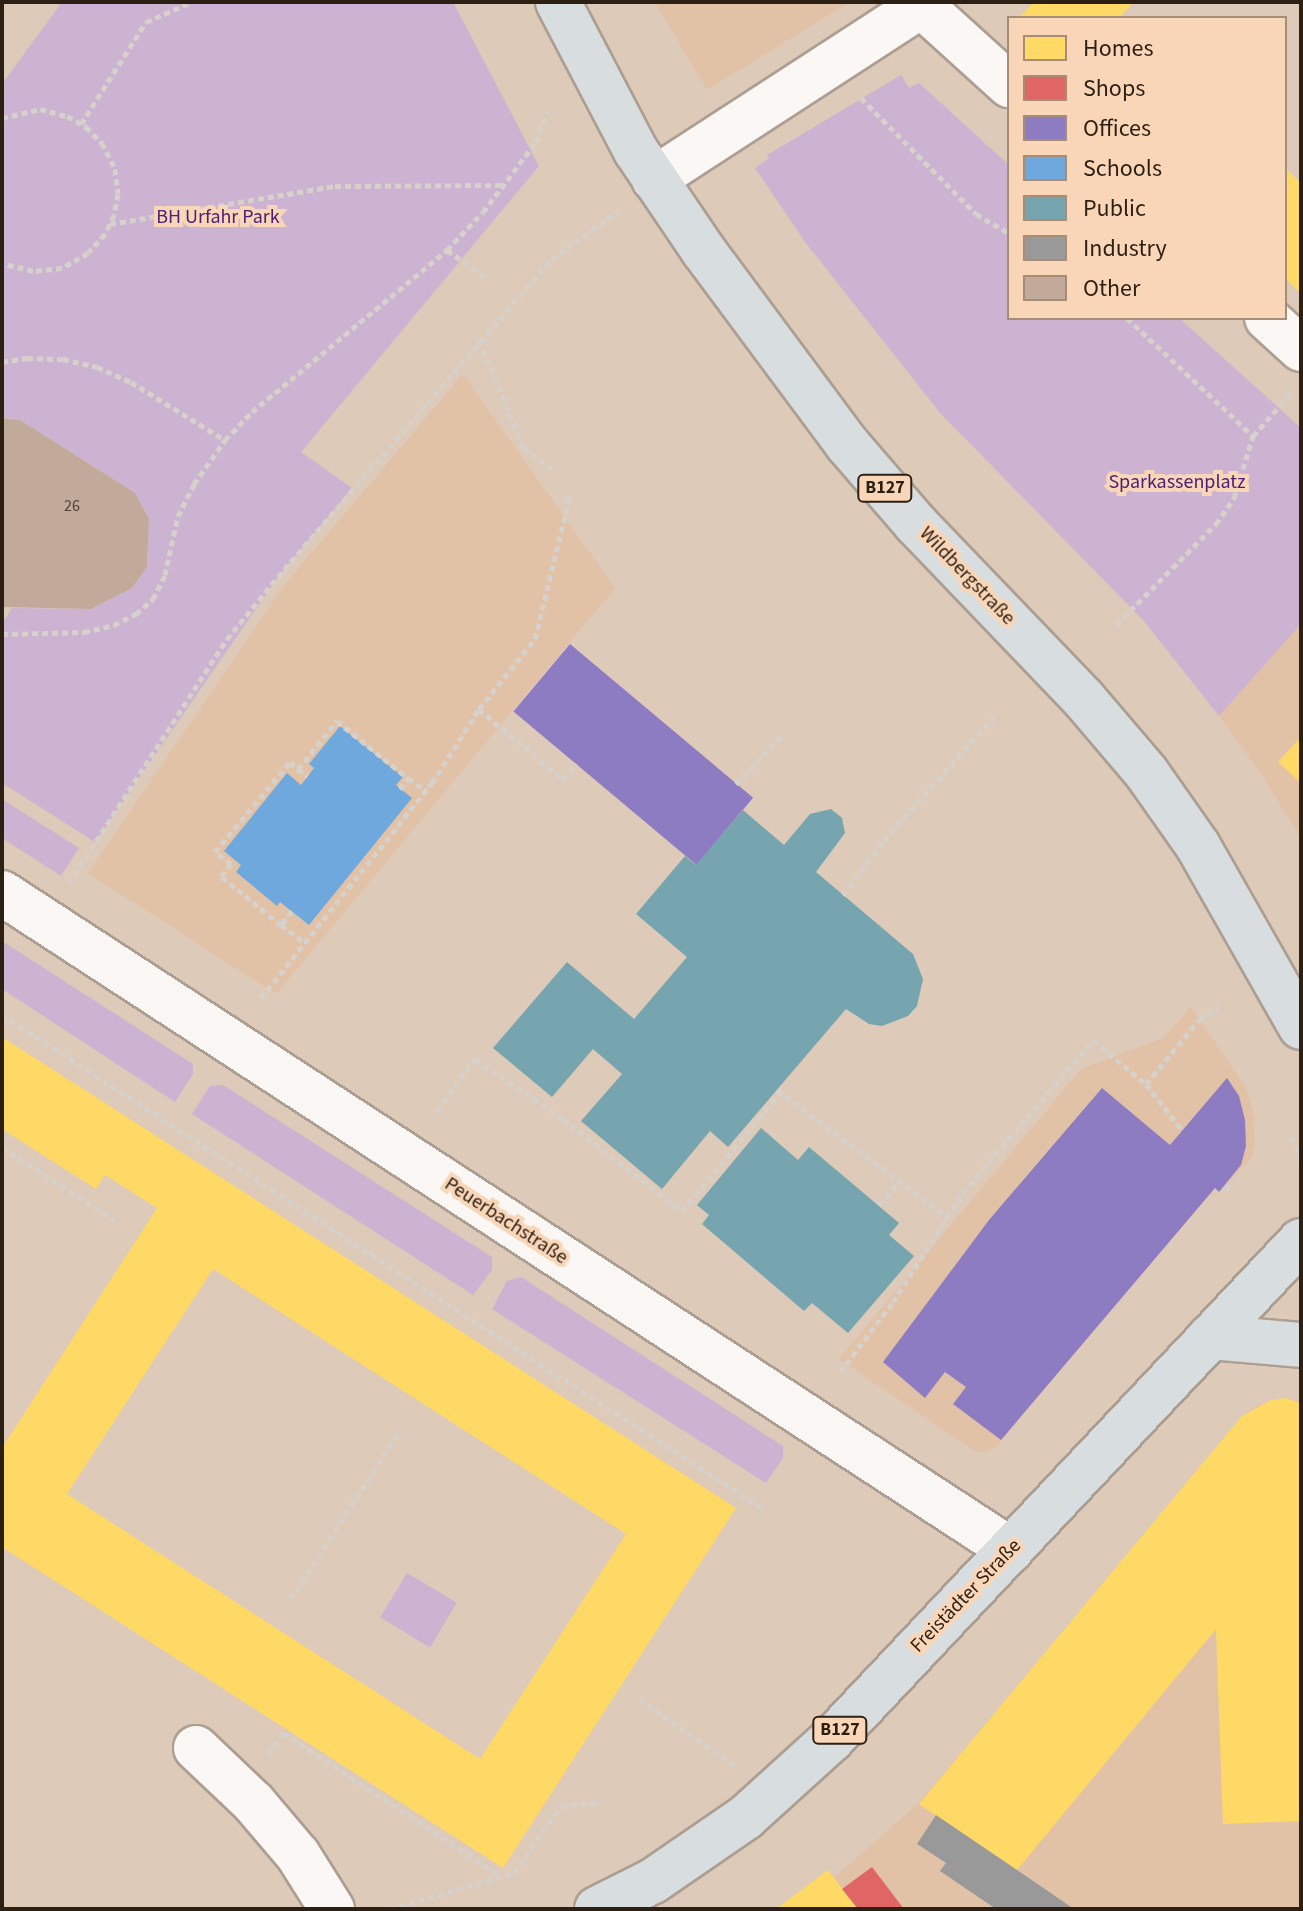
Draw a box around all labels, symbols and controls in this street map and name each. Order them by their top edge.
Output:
legend [1007,16,1287,320]
text: Homes [1083,31,1154,66]
text: Shops [1083,71,1145,106]
text: Offices [1083,111,1151,146]
text: Schools [1083,151,1162,186]
text: Public [1083,191,1146,226]
park label: BH Urfahr Park [156,205,280,229]
text: Industry [1083,231,1167,266]
text: Other [1083,271,1140,306]
park label: Sparkassenplatz [1108,470,1246,494]
road number: B127 [857,474,913,502]
house number: 26 [64,496,80,516]
street label: Wildbergstraße [914,522,1020,630]
street label: Peuerbachstraße [440,1172,572,1270]
street label: Freistädter Straße [906,1534,1026,1658]
road number: B127 [812,1716,868,1744]

